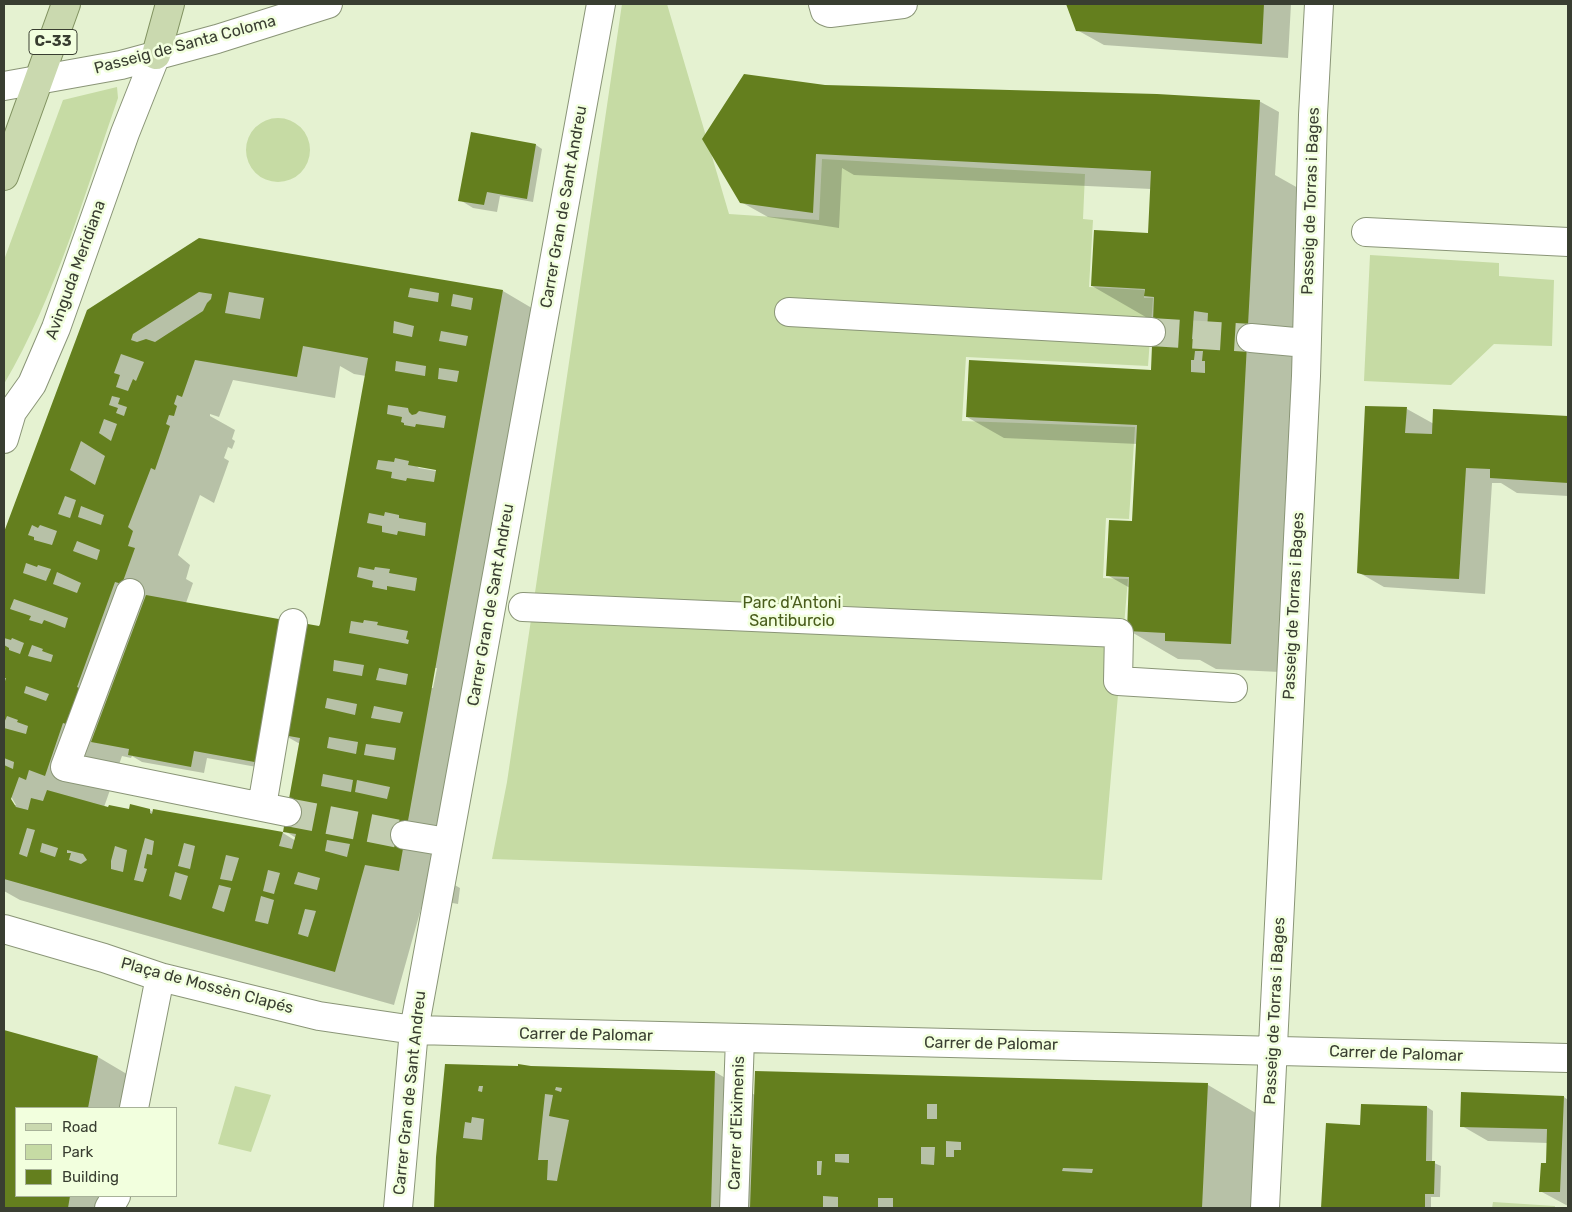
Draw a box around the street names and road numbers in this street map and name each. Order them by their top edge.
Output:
street label: Passeig de Santa Coloma [92,11,278,79]
road number: C-33 [29,30,77,54]
street label: Carrer Gran de Sant Andreu [537,104,591,310]
street label: Passeig de Torras i Bages [1298,107,1324,295]
street label: Avinguda Meridiana [42,198,110,342]
street label: Carrer Gran de Sant Andreu [464,502,518,708]
street label: Passeig de Torras i Bages [1279,512,1309,700]
street label: Passeig de Torras i Bages [1260,917,1290,1105]
street label: Plaça de Mossèn Clapés [119,954,295,1018]
street label: Carrer Gran de Sant Andreu [390,990,430,1196]
street label: Carrer de Palomar [519,1024,653,1046]
street label: Carrer de Palomar [924,1033,1058,1055]
street label: Carrer de Palomar [1329,1042,1463,1066]
street label: Carrer d'Eiximenis [725,1055,749,1191]

